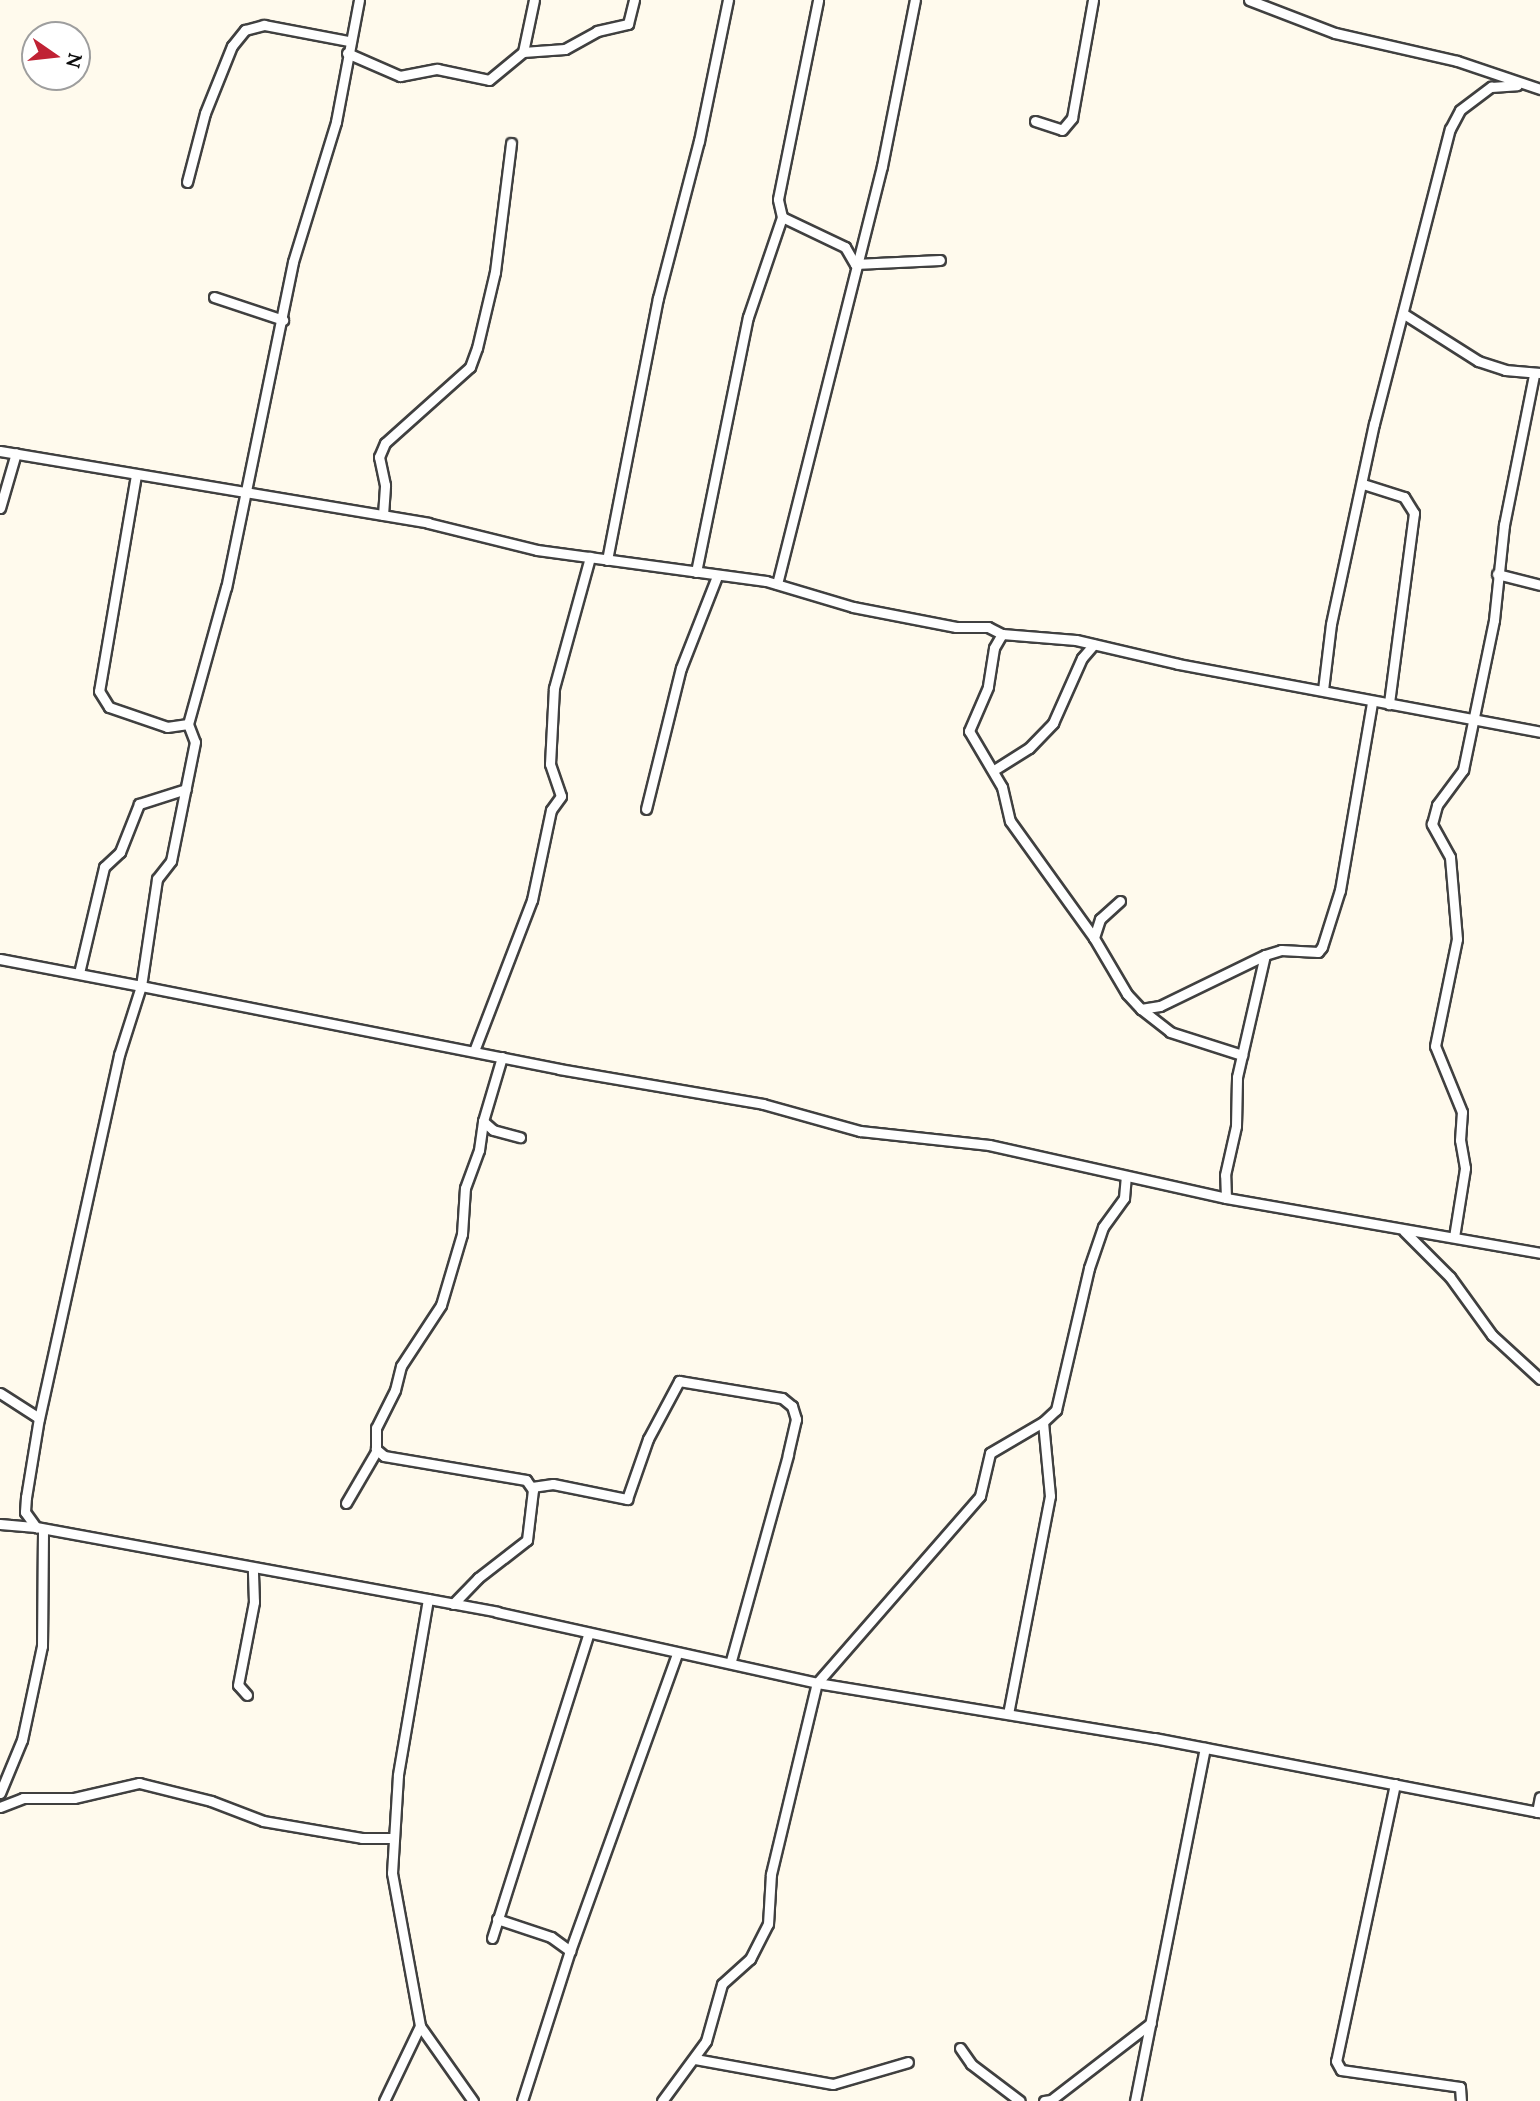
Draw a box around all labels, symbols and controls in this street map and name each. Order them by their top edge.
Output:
north arrow [21,21,91,91]
text: N [61,51,88,71]

